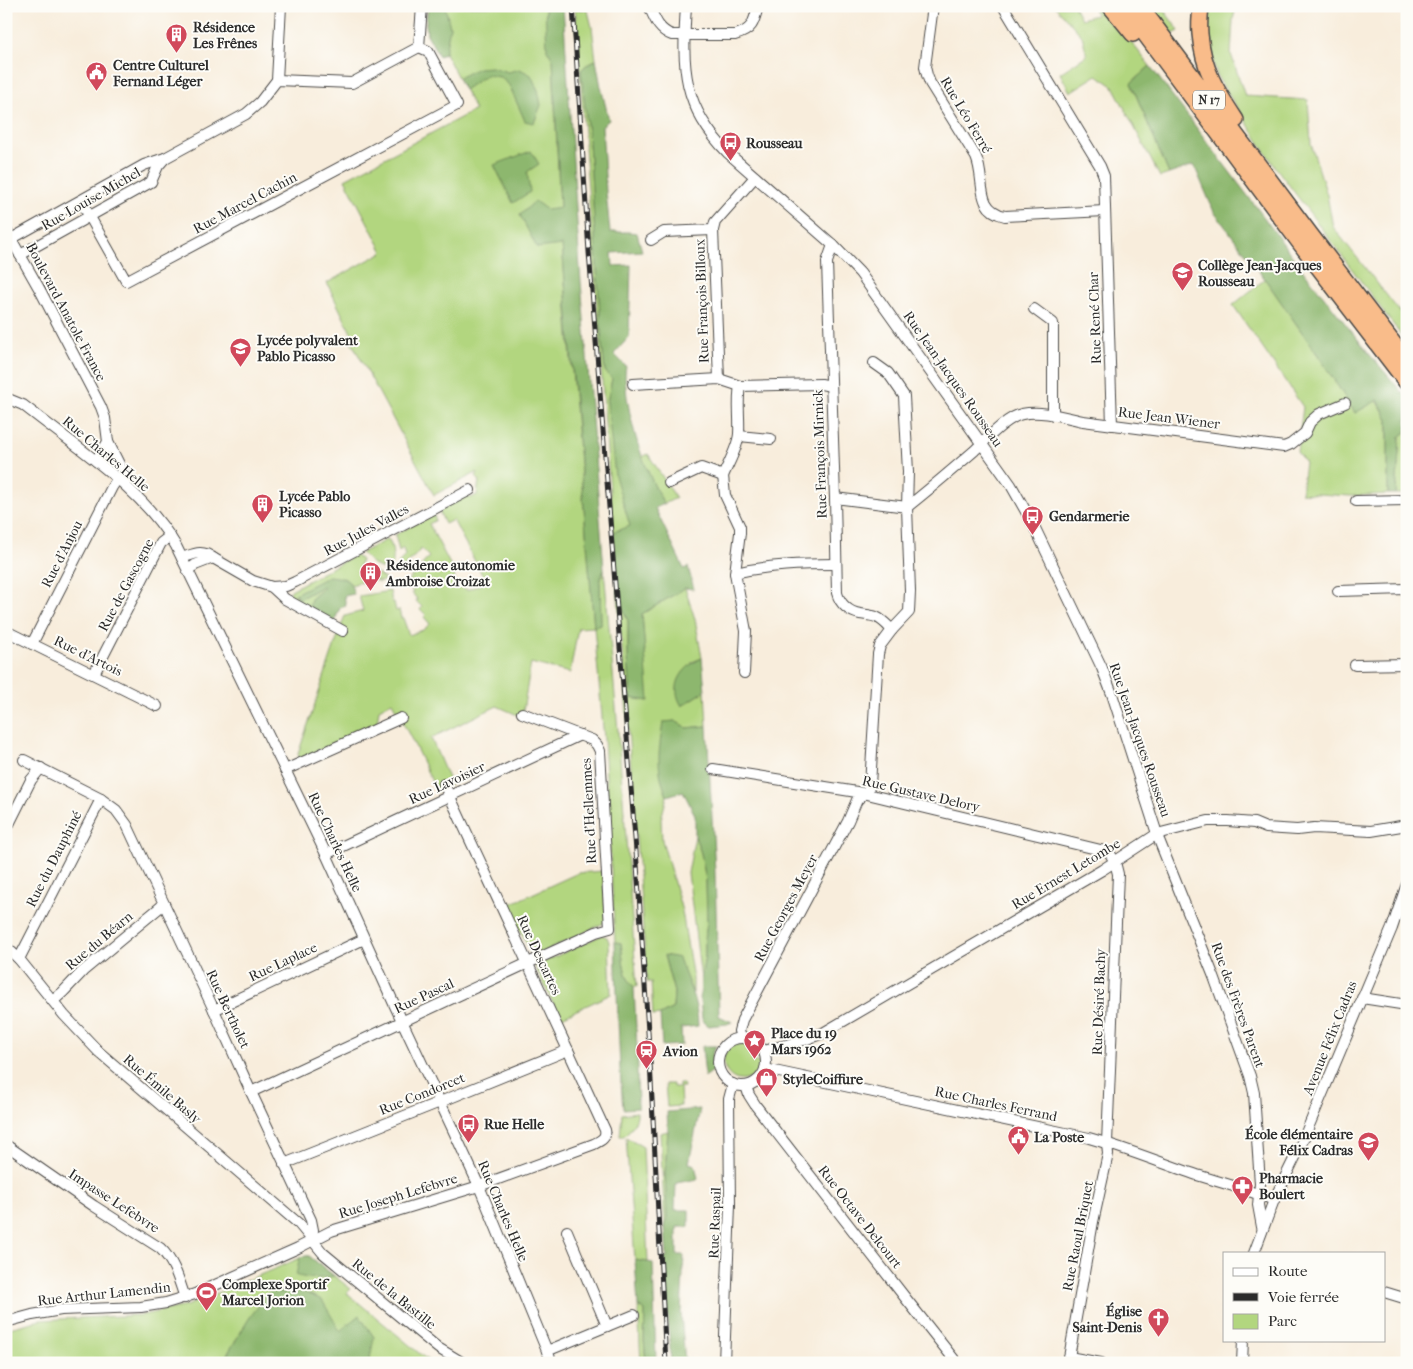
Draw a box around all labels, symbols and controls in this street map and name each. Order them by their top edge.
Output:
place label: Résidence Les Frênes [193,19,258,52]
building icon: Résidence Les Frênes [165,23,189,54]
place label: Centre Culturel Fernand Léger [112,57,209,90]
public building icon: Centre Culturel Fernand Léger [85,61,109,92]
street label: Rue Léo Ferré [936,74,996,156]
road number: N 17 [1193,90,1225,110]
bus stop icon: Rousseau [718,131,742,162]
place label: Rousseau [746,135,803,152]
street label: Rue Louise Michel [38,164,144,234]
street label: Rue Marcel Cachin [190,169,300,237]
street label: Rue François Billoux [691,238,713,363]
street label: Boulevard Anatole France [22,240,110,384]
place label: Collège Jean-Jacques Rousseau [1198,257,1322,290]
school or university icon: Collège Jean-Jacques Rousseau [1170,261,1194,292]
street label: Rue René Char [1085,272,1105,364]
street label: Rue Jean-Jacques Rousseau [900,308,1007,450]
place label: Lycée polyvalent Pablo Picasso [257,332,359,365]
school or university icon: Lycée polyvalent Pablo Picasso [229,336,253,367]
street label: Rue François Mirnick [809,388,831,519]
street label: Rue Jean Wiener [1117,403,1221,433]
street label: Rue Charles Helle [59,413,153,495]
place label: Lycée Pablo Picasso [279,488,350,521]
building icon: Lycée Pablo Picasso [251,492,275,523]
street label: Rue Jules Valles [321,500,411,560]
bus stop icon: Gendarmerie [1021,504,1045,535]
place label: Gendarmerie [1049,508,1129,525]
street label: Rue d'Anjou [38,517,86,591]
street label: Rue de Gascogne [94,536,158,634]
place label: Résidence autonomie Ambroise Croizat [385,557,515,590]
building icon: Résidence autonomie Ambroise Croizat [358,561,382,592]
street label: Rue d'Artois [51,632,125,680]
street label: Rue Jean-Jacques Rousseau [1106,661,1174,819]
street label: Rue Lavoisier [406,758,488,808]
street label: Rue d'Hellemmes [578,758,600,864]
street label: Rue Gustave Delory [860,772,982,816]
street label: Rue Charles Helle [304,789,366,895]
street label: Rue du Dauphiné [22,808,86,910]
street label: Rue Ernest Letombe [1009,835,1123,913]
street label: Rue Georges Meyer [750,851,822,965]
street label: Rue du Béarn [62,908,136,974]
street label: Rue Descartes [513,912,565,998]
street label: Rue Laplace [246,939,320,985]
street label: Rue des Frères Parent [1207,940,1269,1070]
street label: Rue Désiré Bachy [1089,948,1109,1056]
street label: Rue Bertholet [202,967,254,1051]
street label: Rue Pascal [391,975,457,1017]
street label: Avenue Félix Cadras [1299,978,1361,1099]
place label: Place du 19 Mars 1962 [770,1025,837,1058]
place icon: Place du 19 Mars 1962 [743,1029,767,1060]
station icon: Avion [635,1039,659,1070]
place label: Avion [662,1043,699,1060]
street label: Rue Émile Basly [120,1050,205,1128]
shop icon: StyleCoiffure [755,1067,779,1098]
street label: Rue Condorcet [377,1069,467,1119]
place label: StyleCoiffure [783,1071,863,1088]
street label: Rue Charles Ferrand [933,1083,1059,1125]
bus stop icon: Rue Helle [456,1112,480,1143]
place label: Rue Helle [484,1116,544,1133]
public building icon: La Poste [1006,1125,1030,1156]
place label: École élémentaire Félix Cadras [1245,1125,1354,1159]
place label: La Poste [1034,1129,1084,1146]
school or university icon: École élémentaire Félix Cadras [1357,1130,1381,1161]
street label: Rue Charles Helle [474,1158,532,1264]
street label: Rue Octave Delcourt [814,1162,906,1272]
street label: Impasse Lefebvre [65,1165,163,1237]
street label: Rue Joseph Lefebvre [336,1170,460,1222]
place label: Pharmacie Boulert [1259,1170,1323,1203]
pharmacy icon: Pharmacie Boulert [1231,1174,1255,1205]
street label: Rue Raoul Briquet [1059,1179,1097,1293]
street label: Rue Raspail [705,1187,725,1259]
legend [1223,1252,1386,1342]
street label: Rue de la Bastille [349,1255,439,1333]
text: Route [1268,1262,1308,1280]
place label: Complexe Sportif Marcel Jorion [221,1276,330,1309]
street label: Rue Arthur Lamendin [37,1279,171,1309]
sports icon: Complexe Sportif Marcel Jorion [194,1280,218,1311]
text: Voie ferrée [1267,1288,1340,1306]
place label: Église Saint-Denis [1072,1302,1143,1336]
church icon: Église Saint-Denis [1146,1307,1170,1338]
text: Parc [1268,1312,1297,1330]

